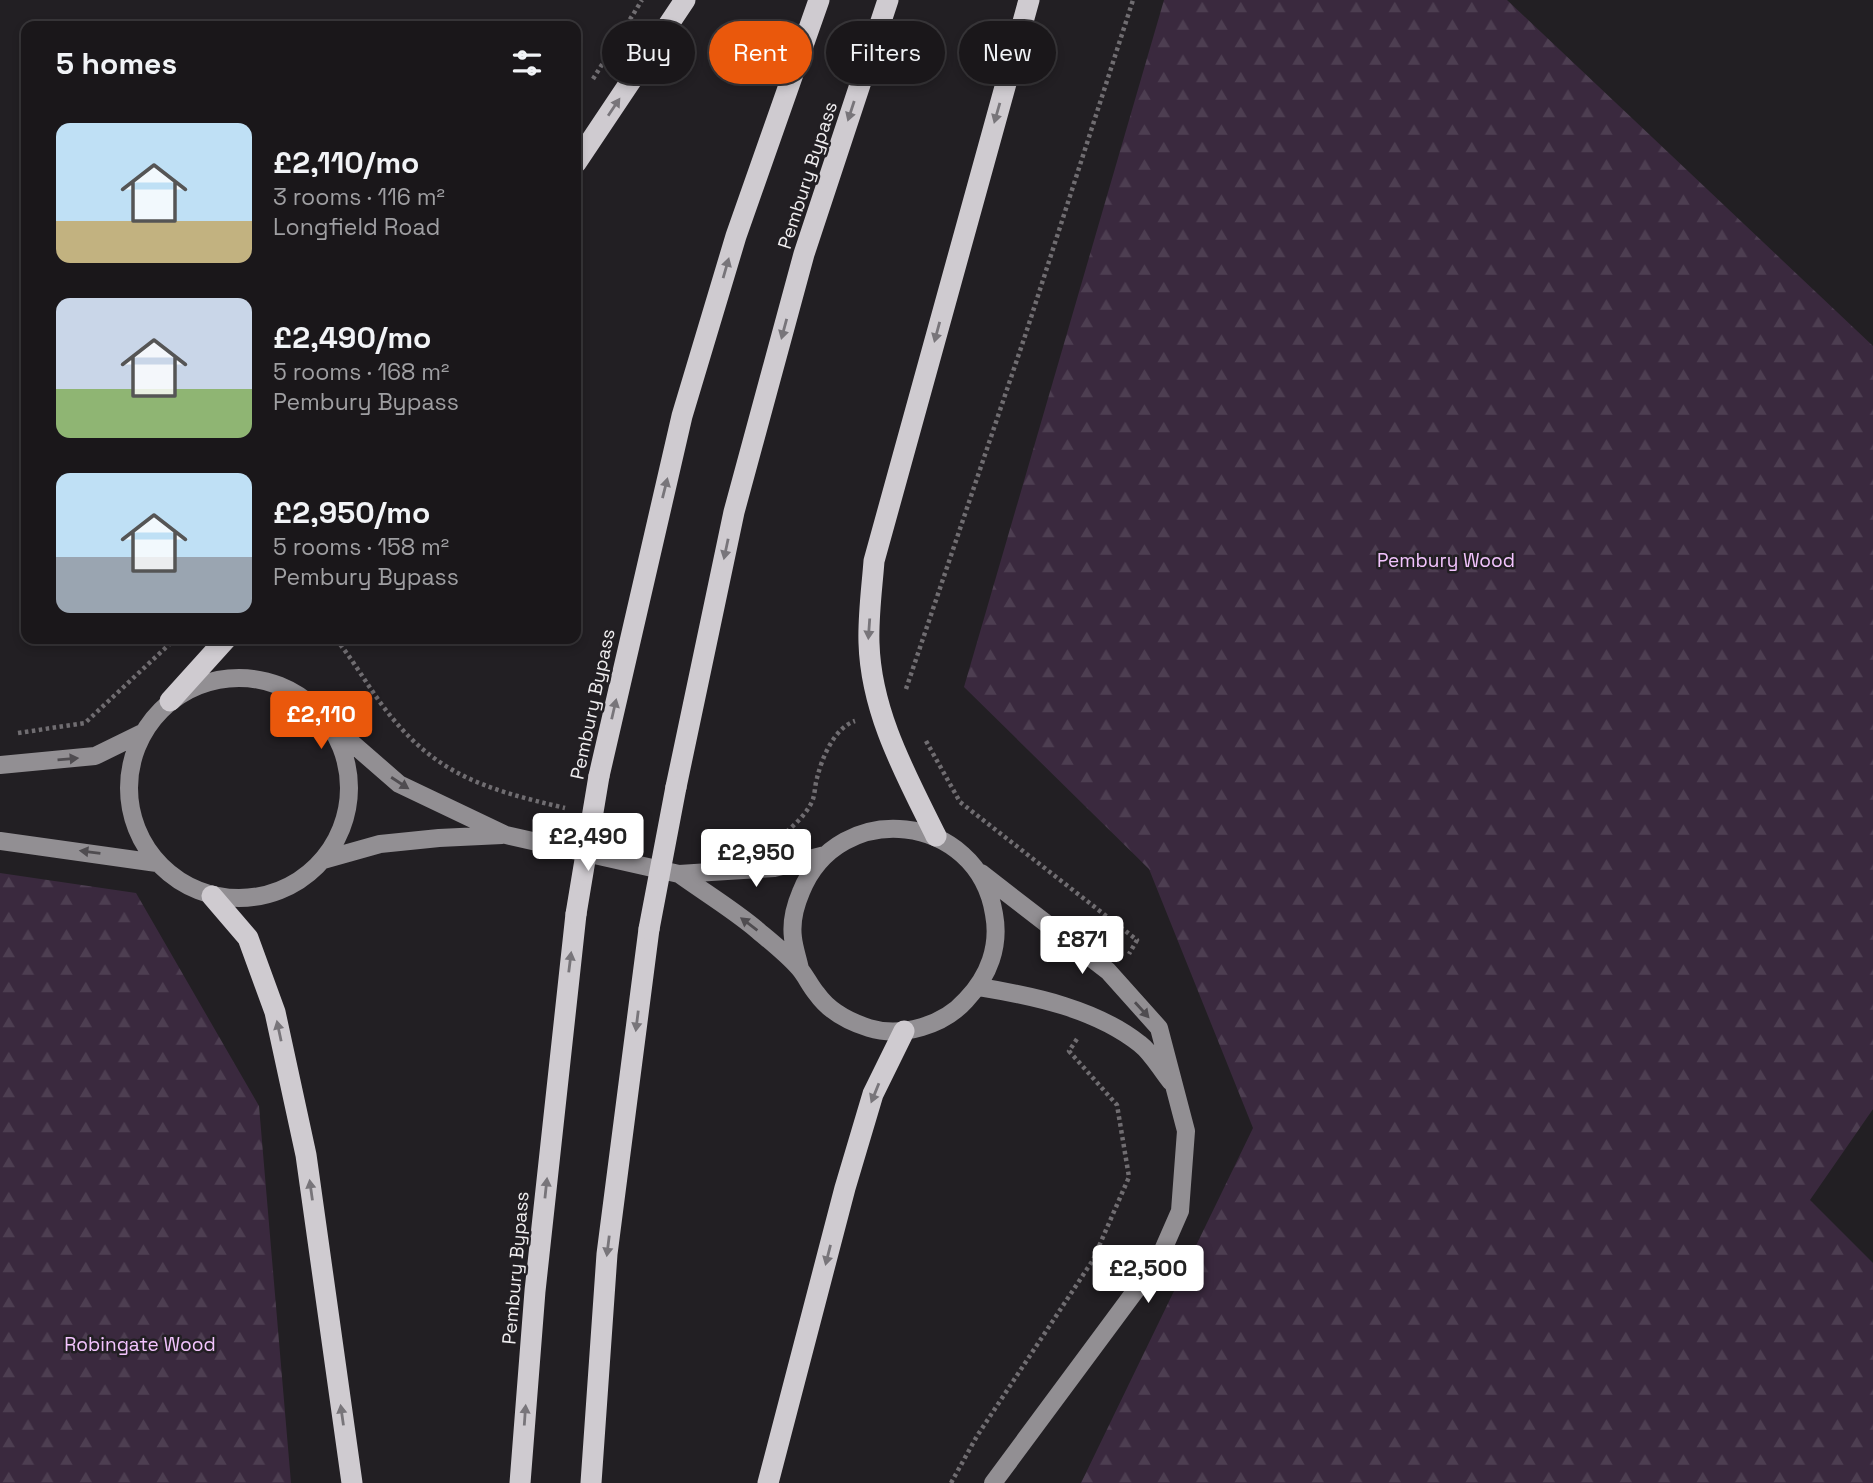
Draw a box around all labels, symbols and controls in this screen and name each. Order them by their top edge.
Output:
chip: Buy [602,21,695,84]
chip: Rent [709,21,812,84]
chip: Filters [826,21,945,84]
chip: New [959,21,1056,84]
text: 5 homes [56,44,177,83]
icon: filters [508,44,546,82]
one-way arrow [608,97,621,117]
street label: Pembury Bypass [772,98,843,252]
one-way arrow [845,101,856,122]
one-way arrow [991,102,1002,124]
text: £2,110/mo [273,143,419,182]
icon: home [112,151,196,235]
text: 3 rooms · 116 m² [273,182,445,212]
text: Longfield Road [273,212,440,242]
one-way arrow [721,258,731,279]
text: £2,490/mo [273,318,431,357]
one-way arrow [778,318,789,340]
one-way arrow [931,322,941,343]
icon: home [112,326,196,410]
text: 5 rooms · 168 m² [273,357,450,387]
text: Pembury Bypass [273,387,459,417]
one-way arrow [660,477,671,499]
text: £2,950/mo [273,493,430,532]
icon: home [112,501,196,585]
text: 5 rooms · 158 m² [273,532,449,562]
one-way arrow [721,538,732,560]
park label: Pembury Wood [1377,548,1515,573]
text: Pembury Bypass [273,562,459,592]
one-way arrow [864,619,875,641]
street label: Pembury Bypass [564,626,621,782]
pin: £2,110 [264,692,378,751]
one-way arrow [608,698,619,720]
text: £2,110 [286,699,356,729]
one-way arrow [57,753,79,764]
one-way arrow [390,776,409,789]
pin: £2,490 [531,814,645,873]
text: £2,490 [549,821,627,851]
pin: £2,950 [699,830,813,889]
text: £2,950 [717,837,795,867]
one-way arrow [79,847,101,858]
pin: £871 [1041,916,1123,976]
one-way arrow [740,918,758,932]
text: £871 [1056,924,1108,954]
one-way arrow [565,951,576,973]
one-way arrow [1134,1001,1150,1019]
one-way arrow [632,1010,643,1032]
one-way arrow [274,1020,285,1042]
one-way arrow [870,1082,881,1103]
one-way arrow [540,1177,551,1199]
one-way arrow [305,1179,316,1201]
street label: Pembury Bypass [496,1190,535,1346]
one-way arrow [602,1235,613,1257]
one-way arrow [822,1244,833,1266]
pin: £2,500 [1091,1246,1205,1305]
text: £2,500 [1109,1253,1187,1283]
park label: Robingate Wood [64,1332,216,1357]
one-way arrow [337,1404,348,1426]
one-way arrow [520,1404,531,1426]

